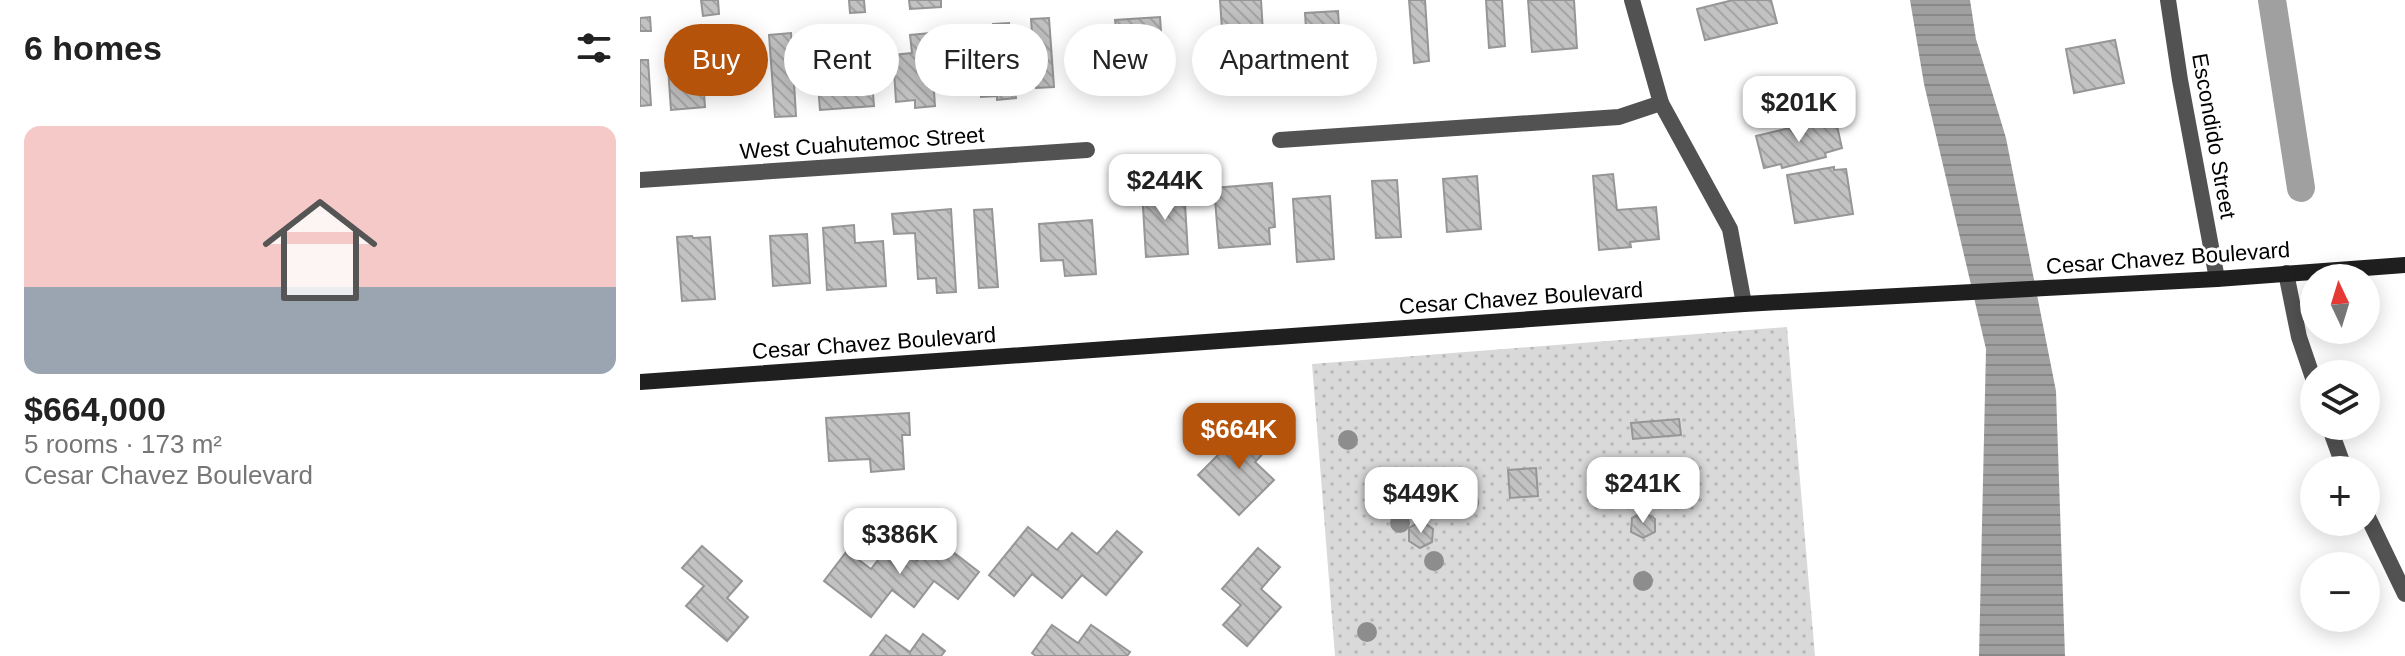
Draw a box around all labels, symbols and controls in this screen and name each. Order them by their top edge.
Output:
chip: Buy [664,24,768,96]
chip: Rent [784,24,899,96]
chip: Filters [915,24,1048,96]
chip: New [1064,24,1176,96]
chip: Apartment [1192,24,1377,96]
icon: filters [572,26,616,70]
text: 6 homes [24,29,162,67]
street label: Escondido Street [2187,51,2241,221]
pin: $201K [1743,76,1855,144]
text: $201K [1761,87,1837,117]
street label: West Cuahutemoc Street [739,122,985,164]
pin: $244K [1109,154,1221,222]
text: $244K [1127,165,1203,195]
icon: home [248,178,392,322]
street label: Cesar Chavez Boulevard [2045,237,2291,279]
north arrow [2300,264,2380,344]
map controls [2300,264,2380,632]
street label: Cesar Chavez Boulevard [1398,277,1644,319]
street label: Cesar Chavez Boulevard [751,322,997,364]
button: layers [2300,360,2380,440]
text: $664,000 [24,390,166,428]
pin: $664K [1183,403,1295,471]
text: $664K [1201,414,1277,444]
text: 5 rooms · 173 m² [24,429,222,459]
button: + [2300,456,2380,536]
pin: $241K [1587,457,1699,525]
text: Cesar Chavez Boulevard [24,460,313,490]
pin: $449K [1365,467,1477,535]
text: $241K [1605,468,1681,498]
text: $449K [1383,478,1459,508]
pin: $386K [844,508,956,576]
text: $386K [862,519,938,549]
button: − [2300,552,2380,632]

